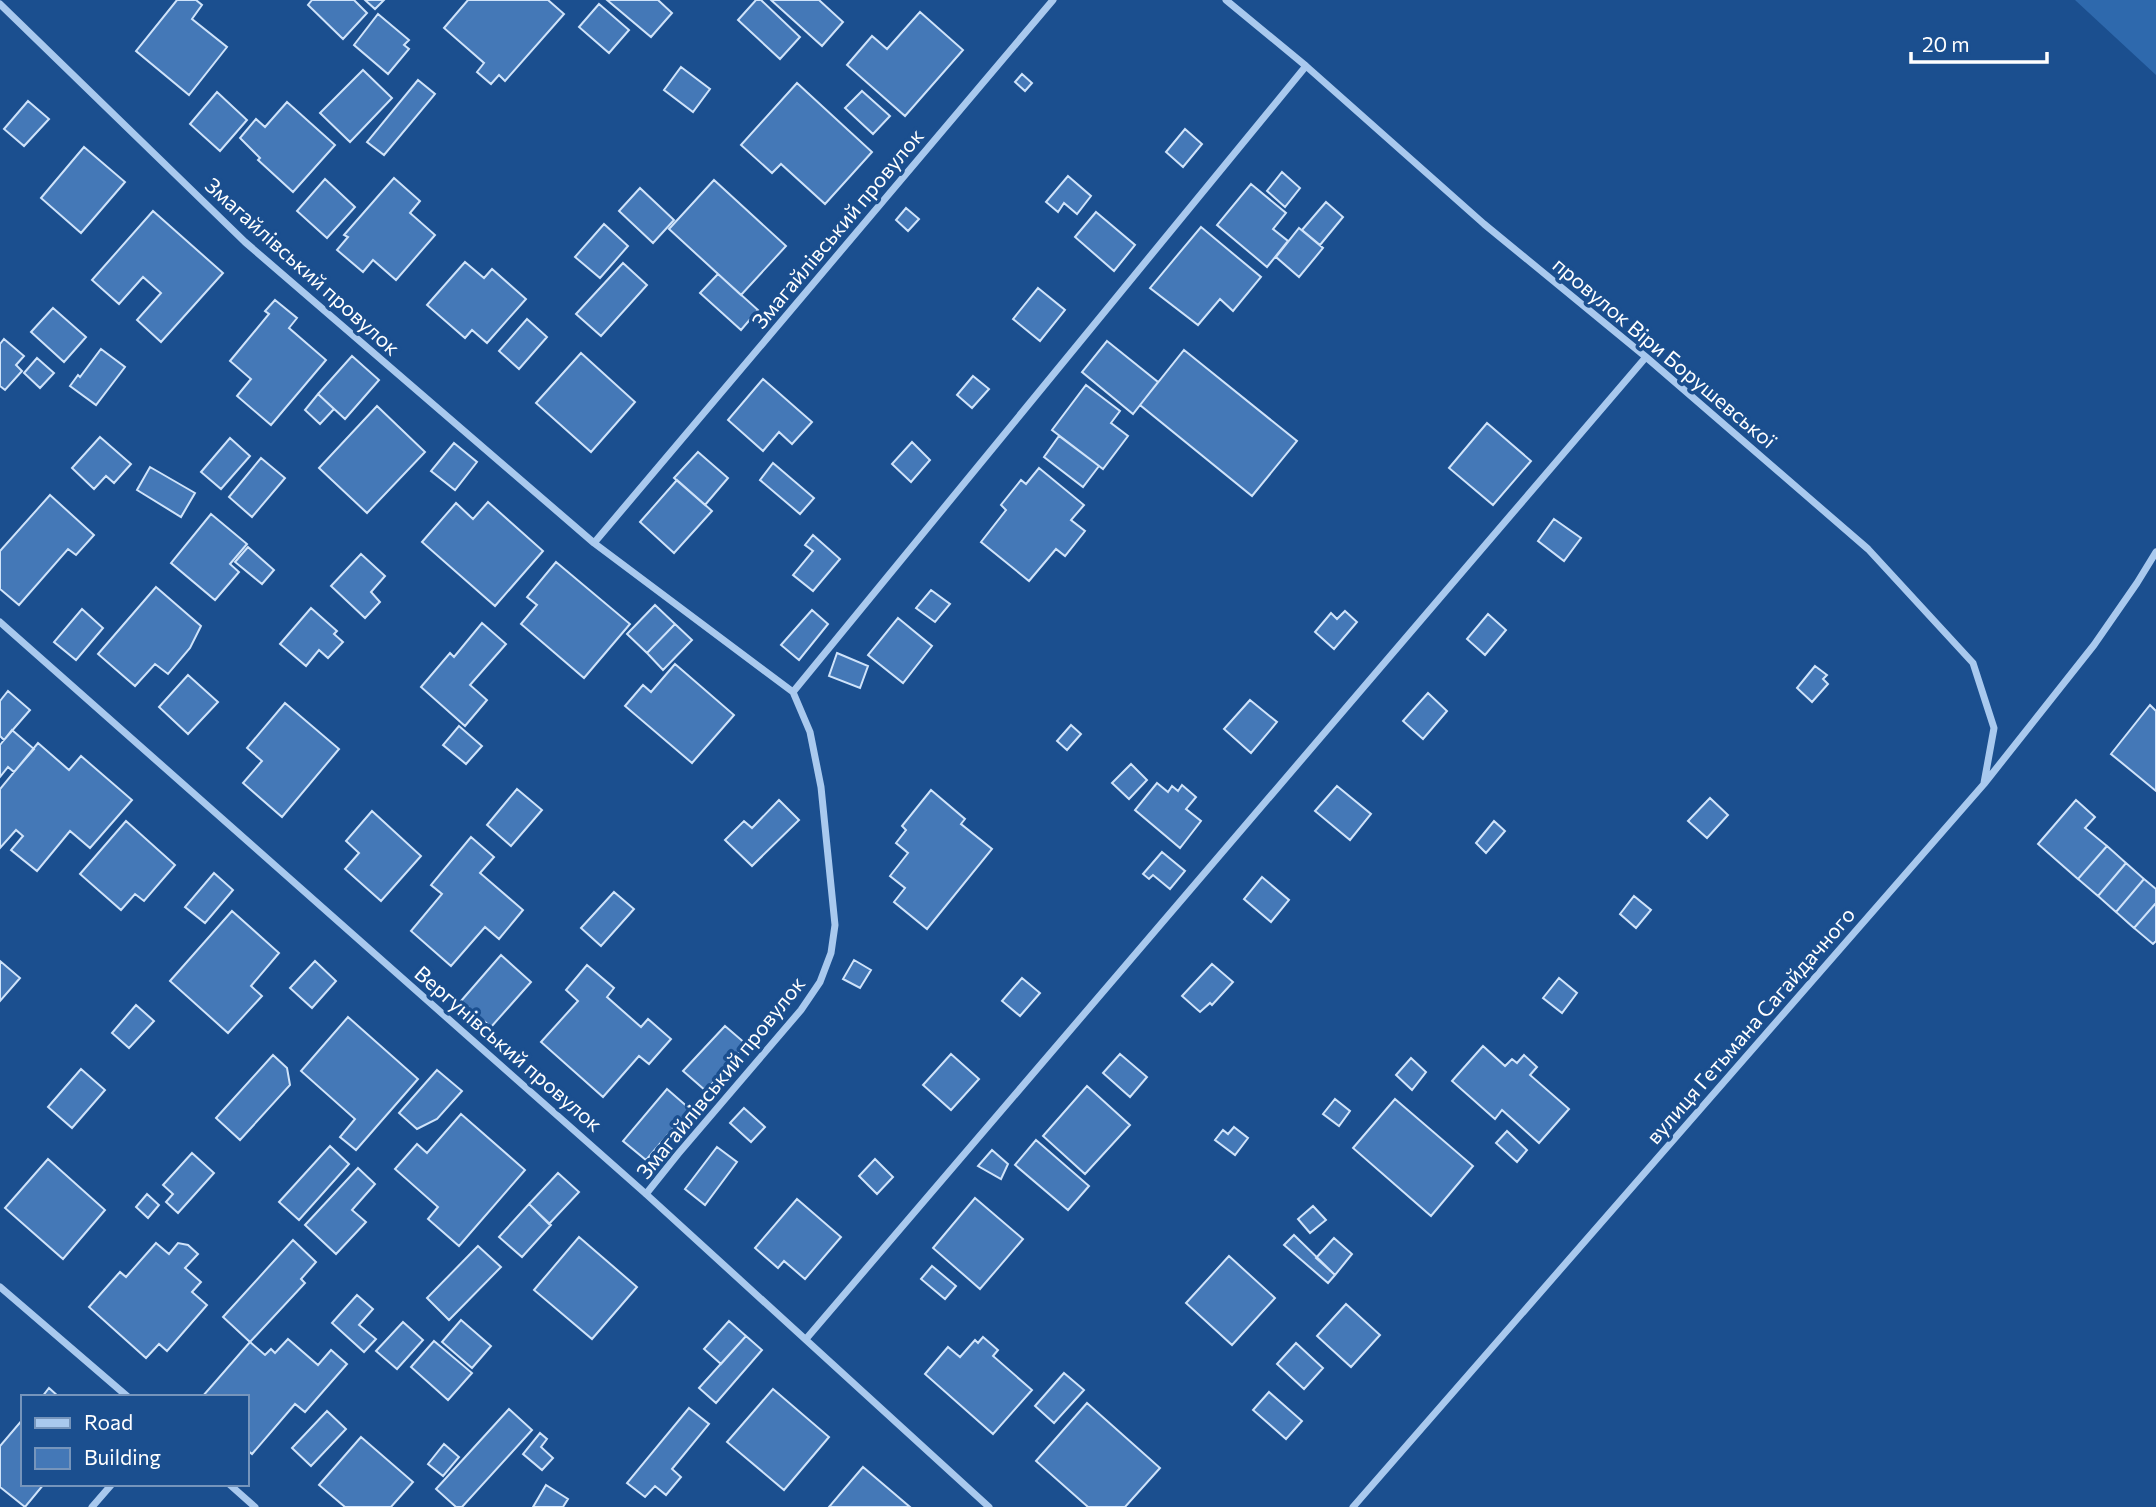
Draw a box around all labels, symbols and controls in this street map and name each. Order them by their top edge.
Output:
scale bar [1911,21,2048,65]
text: 20 m [1922,31,1970,56]
street label: Змагайлівський провулок [746,123,928,333]
street label: Змагайлівський провулок [201,172,405,360]
street label: провулок Віри Борушевської [1548,251,1782,453]
street label: вулиця Гетьмана Сагайдачного [1640,902,1860,1148]
street label: Вергунівський провулок [410,960,608,1136]
street label: Змагайлівський провулок [631,971,809,1183]
legend [21,1395,248,1486]
text: Road [84,1409,133,1434]
text: Building [84,1444,161,1469]

